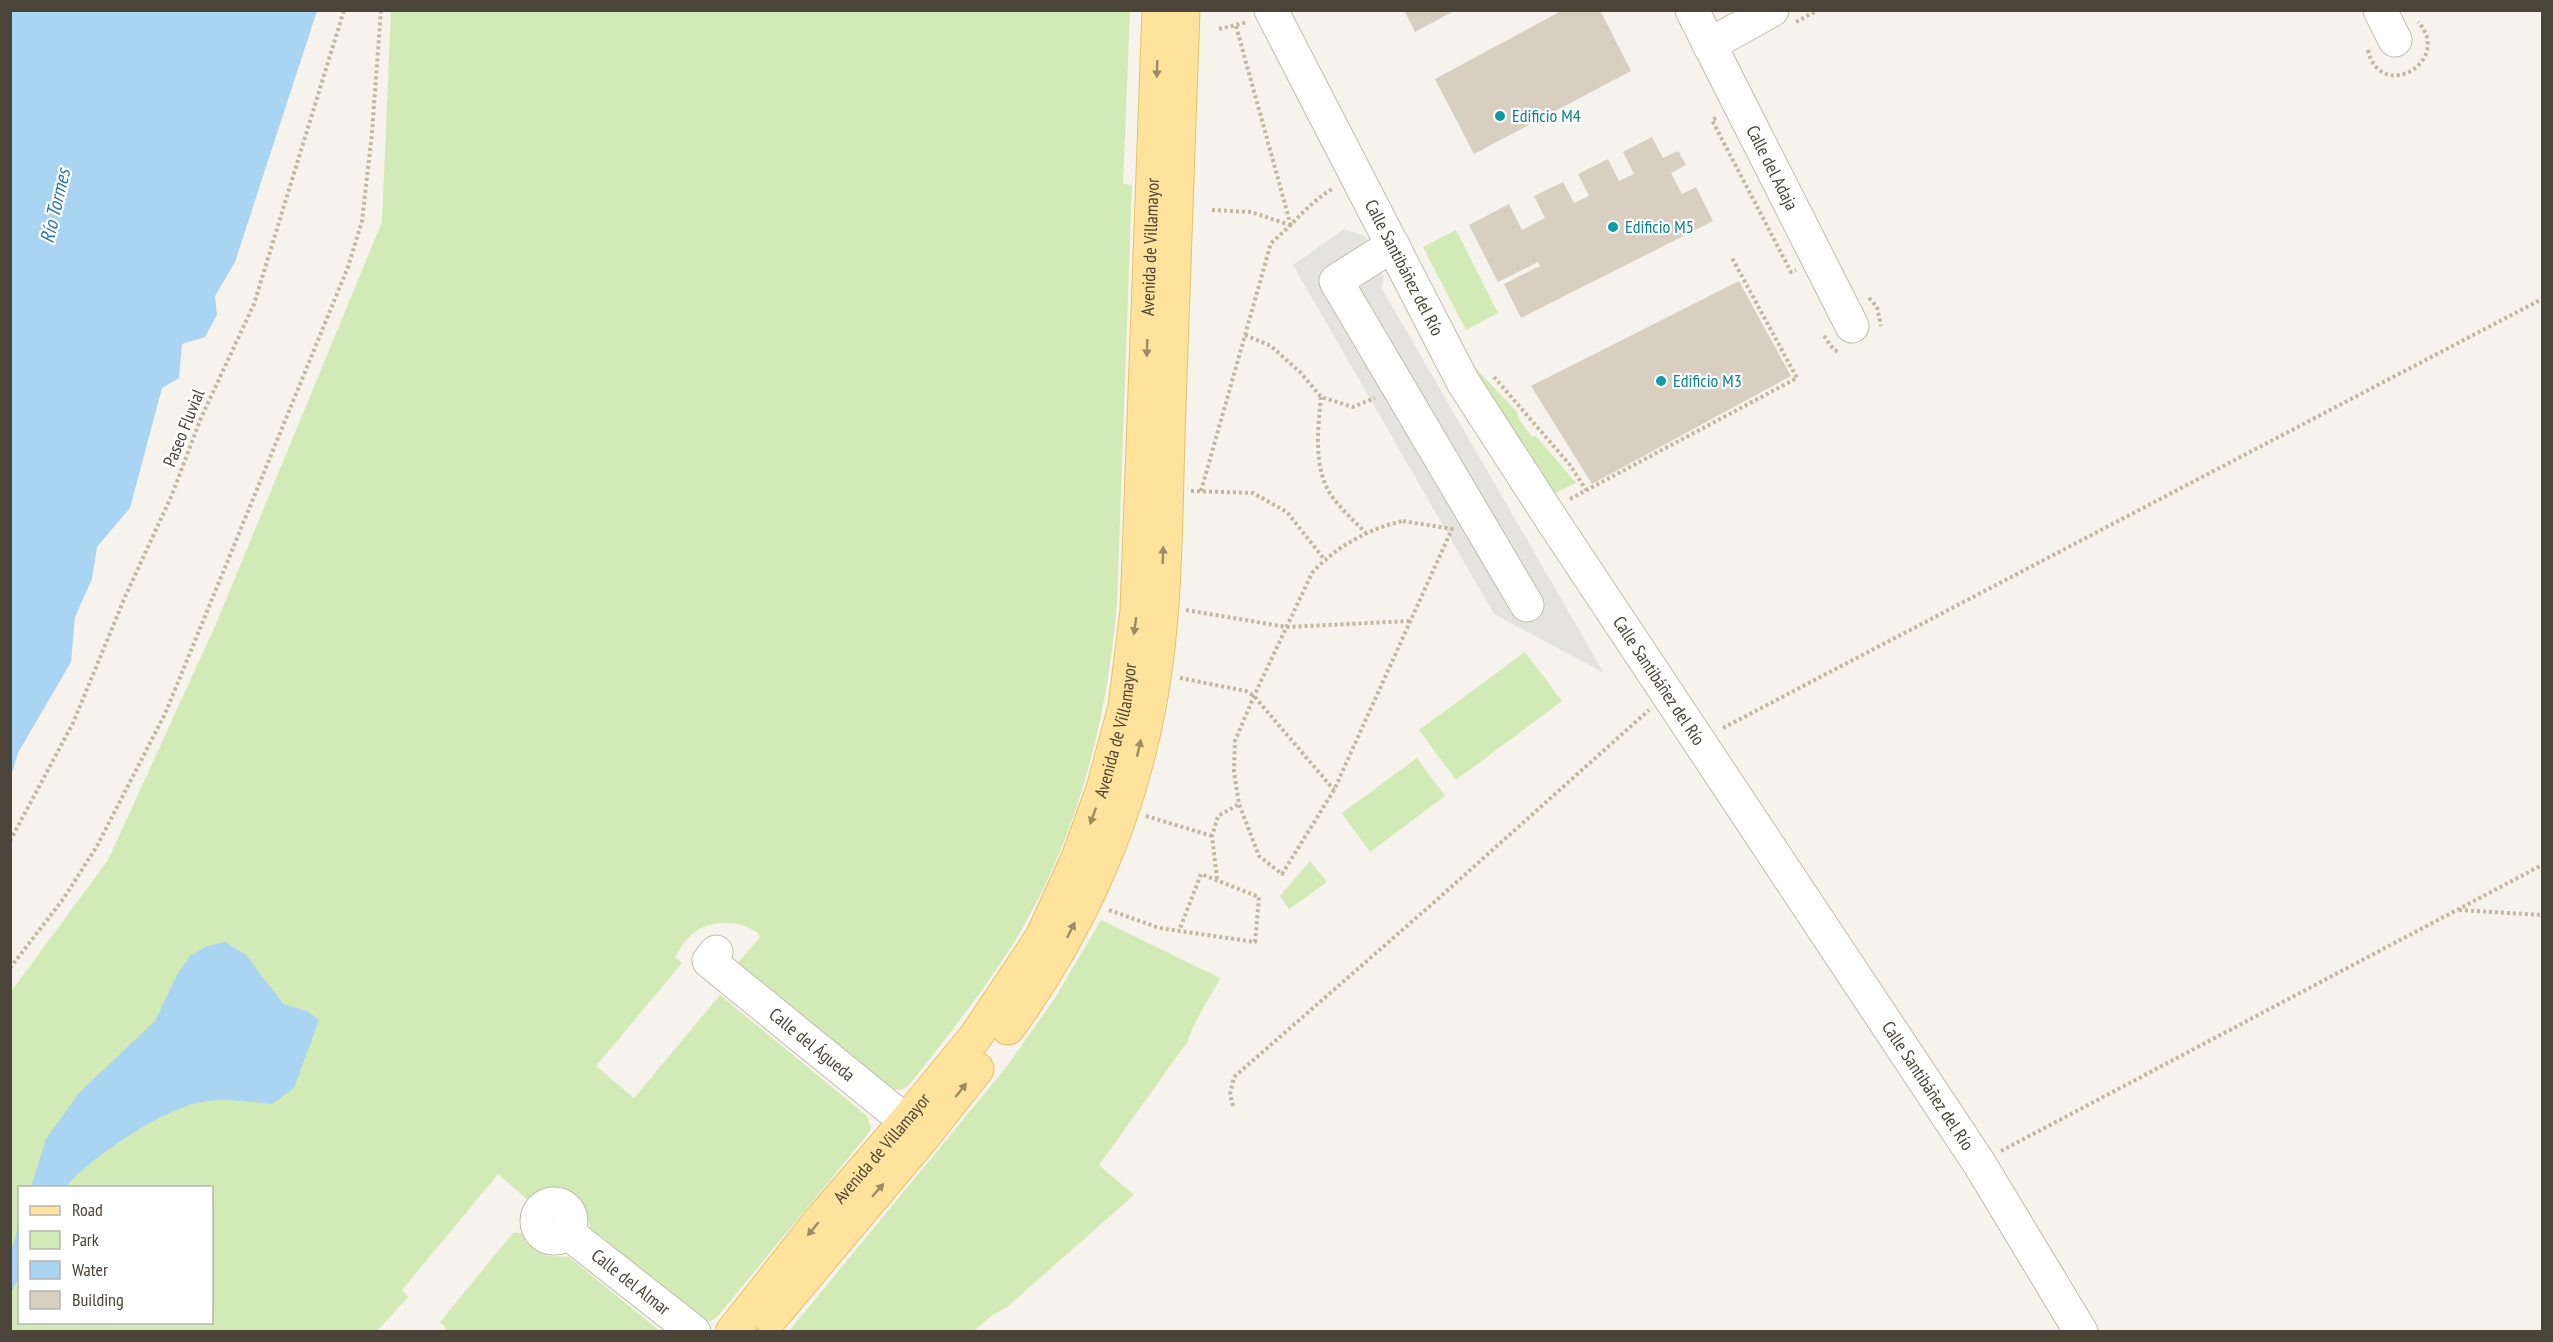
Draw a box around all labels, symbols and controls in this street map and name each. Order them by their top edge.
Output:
one-way arrow [1152,59,1162,78]
place label: Edificio M4 [1512,104,1581,127]
marker: Edificio M4 [1493,109,1507,123]
street label: Calle del Adaja [1741,121,1804,214]
water label: Río Tormes [34,164,77,246]
street label: Avenida de Villamayor [1136,177,1164,316]
street label: Calle Santibáñez del Río [1360,195,1449,340]
place label: Edificio M5 [1625,215,1694,238]
marker: Edificio M5 [1606,220,1620,234]
one-way arrow [1143,338,1152,357]
place label: Edificio M3 [1673,369,1742,392]
marker: Edificio M3 [1654,374,1668,388]
street label: Paseo Fluvial [158,385,210,470]
one-way arrow [1159,545,1168,564]
street label: Calle Santibáñez del Río [1608,612,1711,750]
one-way arrow [1131,617,1140,636]
street label: Avenida de Villamayor [1089,662,1141,801]
one-way arrow [1135,739,1145,757]
one-way arrow [1087,807,1097,825]
one-way arrow [1066,921,1075,938]
street label: Calle del Águeda [765,1003,860,1086]
street label: Calle Santibáñez del Río [1877,1017,1979,1155]
one-way arrow [954,1083,966,1098]
street label: Avenida de Villamayor [828,1088,935,1208]
one-way arrow [871,1183,884,1198]
legend [18,1186,213,1324]
text: Road [72,1198,103,1221]
one-way arrow [807,1221,820,1237]
text: Park [72,1228,99,1251]
street label: Calle del Almar [587,1244,675,1320]
text: Water [72,1258,108,1281]
text: Building [72,1288,124,1311]

